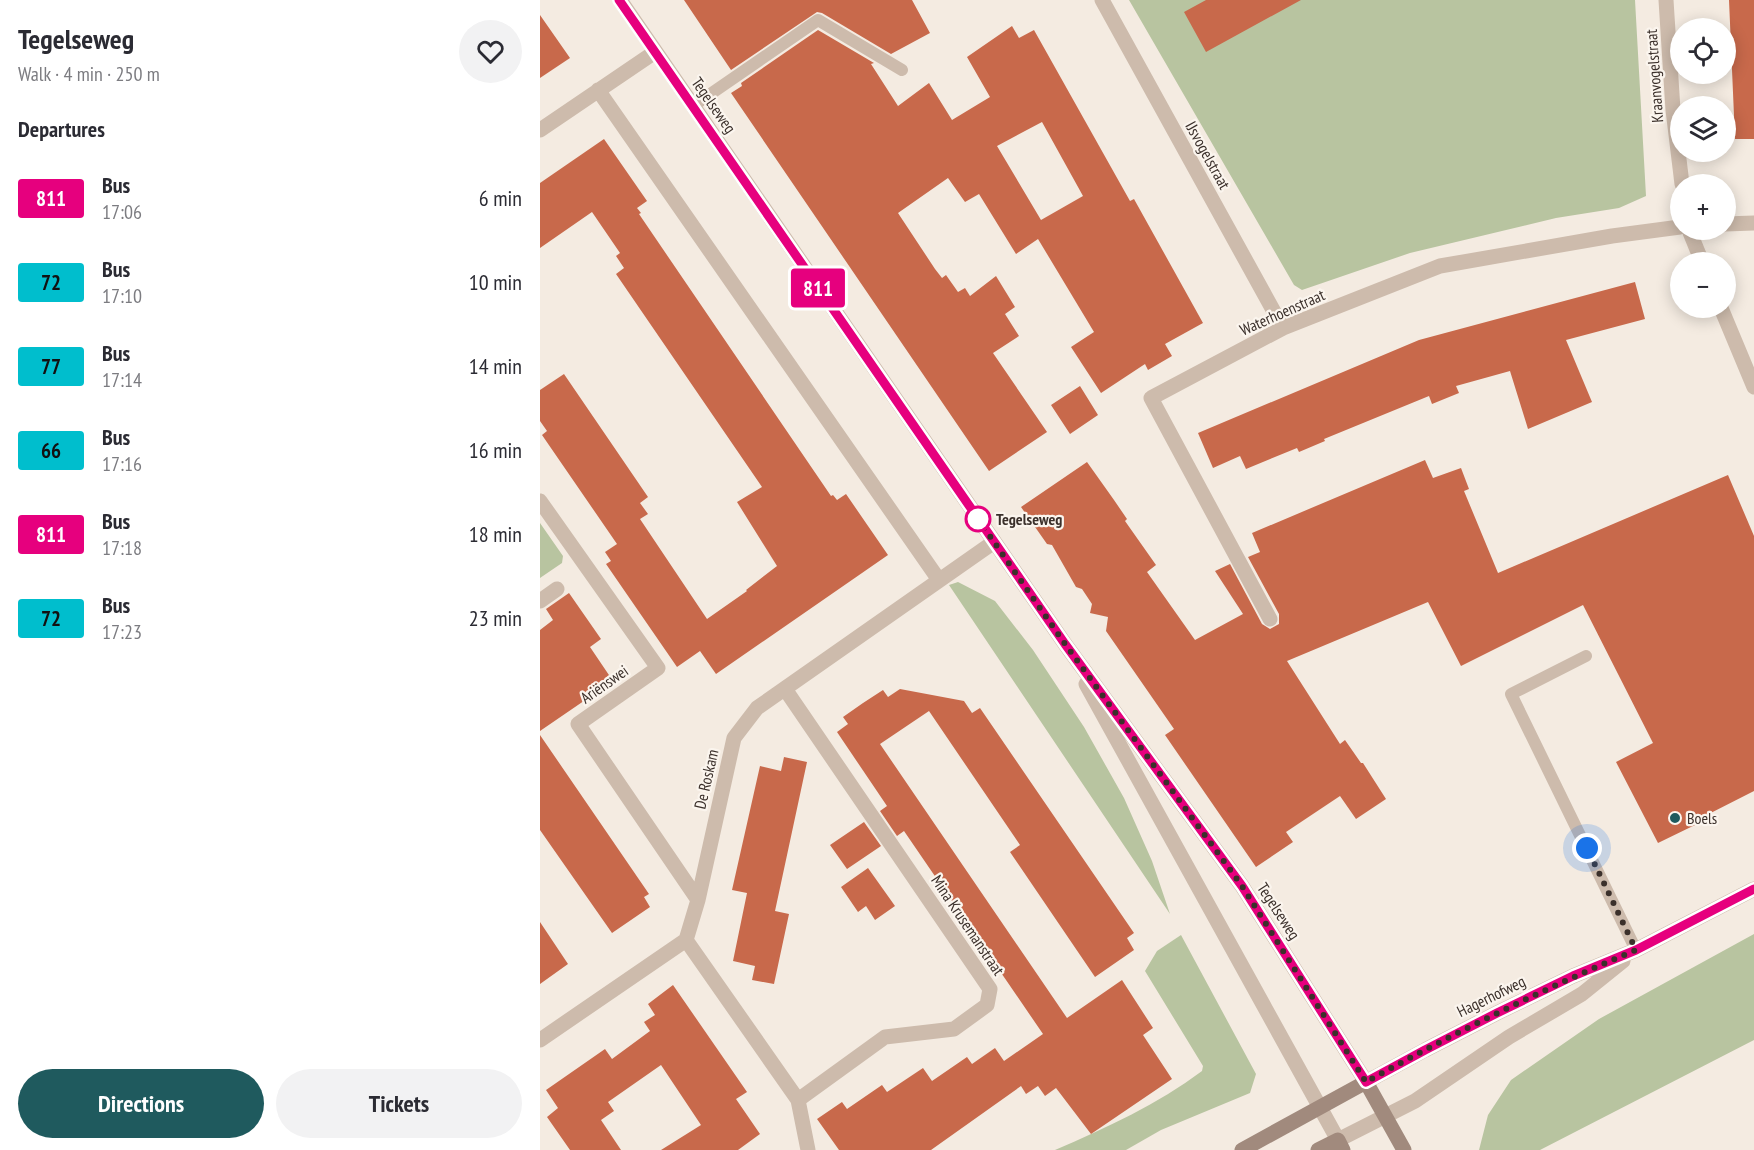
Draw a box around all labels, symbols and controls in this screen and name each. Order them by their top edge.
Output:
map controls [1670,18,1736,318]
button: locate [1670,18,1736,84]
text: Tegelseweg [18,20,134,57]
button: heart [459,20,522,83]
street label: Kraanvogelstraat [1641,28,1667,123]
text: Walk · 4 min · 250 m [18,61,160,87]
street label: Tegelseweg [688,73,740,137]
button: layers [1670,96,1736,162]
text: Departures [18,115,105,143]
street label: IJsvogelstraat [1181,117,1235,193]
text: Bus [102,171,130,199]
button: + [1670,174,1736,240]
text: 6 min [479,184,522,212]
text: 811 [36,185,66,212]
text: 17:06 [102,199,142,225]
button: − [1670,252,1736,318]
text: Bus [102,255,130,283]
text: 10 min [469,268,522,296]
line badge: 811 [784,268,852,308]
text: 72 [41,269,61,296]
text: 811 [803,275,833,302]
text: 17:10 [102,283,142,309]
street label: Waterhoenstraat [1236,284,1328,340]
text: Bus [102,339,130,367]
text: 14 min [469,352,522,380]
text: 77 [41,353,61,380]
text: 17:14 [102,367,142,393]
text: Bus [102,423,130,451]
text: 16 min [469,436,522,464]
text: 66 [41,437,61,464]
text: 17:16 [102,451,142,477]
marker: Tegelseweg [965,506,991,532]
text: Bus [102,507,130,535]
place label: Tegelseweg [996,509,1062,529]
text: 18 min [469,520,522,548]
text: 811 [36,521,66,548]
text: 17:18 [102,535,142,561]
text: Bus [102,591,130,619]
text: 23 min [469,604,522,632]
text: 72 [41,605,61,632]
text: 17:23 [102,619,142,645]
street label: Ariënswei [576,660,632,708]
street label: De Roskam [689,747,723,811]
place label: Boels [1687,808,1717,828]
marker: Boels [1668,811,1682,825]
your location [1572,833,1602,863]
street label: Mina Krusemanstraat [927,871,1009,979]
street label: Tegelseweg [1253,879,1305,943]
street label: Hagerhofweg [1454,971,1528,1021]
button: Directions [18,1069,264,1138]
button: Tickets [276,1069,522,1138]

